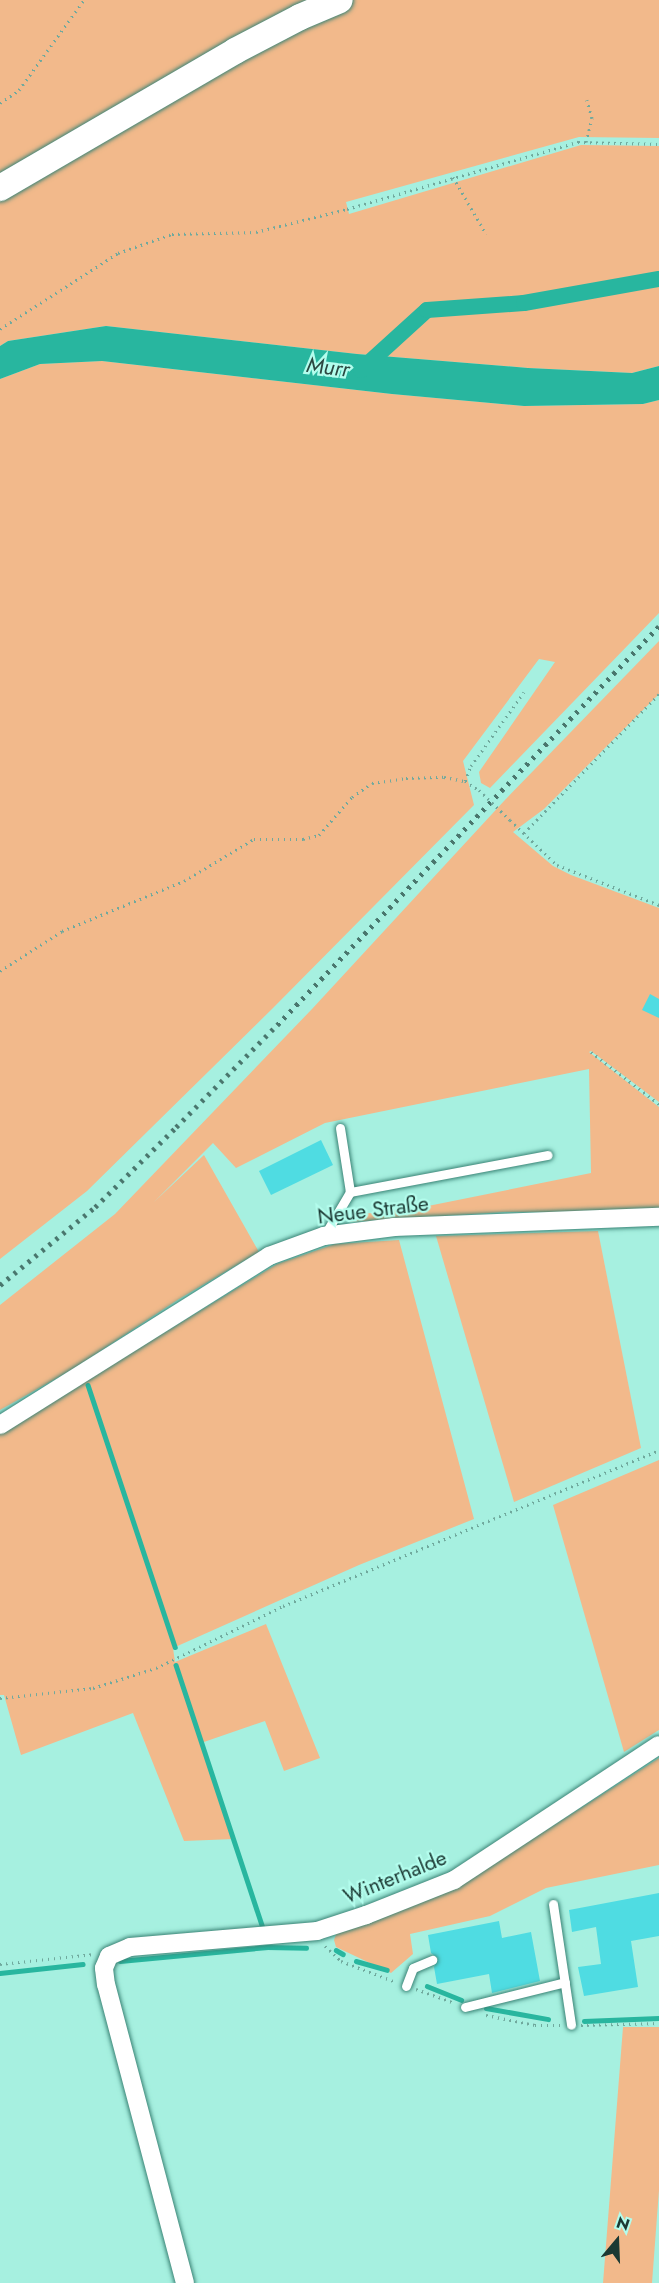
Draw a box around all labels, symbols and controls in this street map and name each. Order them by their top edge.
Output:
water label: Murr [305,351,351,383]
street label: Neue Straße [316,1191,430,1229]
street label: Winterhalde [340,1845,450,1909]
north arrow [587,2211,647,2271]
text: N [613,2211,633,2236]

